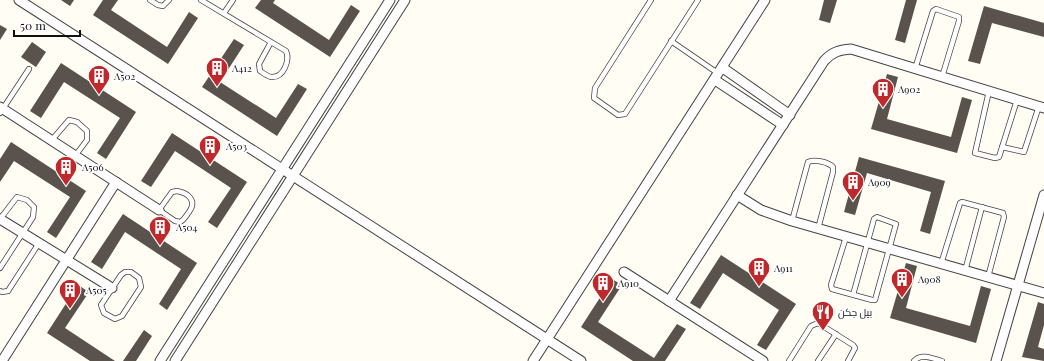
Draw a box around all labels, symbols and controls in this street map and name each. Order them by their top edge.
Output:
scale bar [14,12,80,38]
text: 50 m [20,17,46,33]
building icon: A412 [204,55,230,88]
place label: A412 [231,61,252,75]
building icon: A502 [86,63,112,96]
place label: A502 [113,69,135,83]
building icon: A902 [870,76,896,109]
place label: A902 [897,82,920,96]
building icon: A503 [197,133,223,166]
place label: A503 [225,139,247,153]
building icon: A506 [53,154,79,187]
place label: A506 [81,160,104,174]
building icon: A909 [840,169,866,202]
place label: A909 [867,175,890,189]
building icon: A504 [147,214,173,247]
place label: A504 [175,220,197,234]
building icon: A911 [746,255,772,288]
place label: A911 [773,261,793,275]
building icon: A908 [889,266,915,299]
building icon: A910 [590,270,616,303]
place label: A908 [917,272,941,286]
place label: A910 [617,276,639,290]
building icon: A505 [57,277,83,310]
place label: A505 [85,283,107,297]
restaurant icon: بيل جكن [810,299,836,332]
place label: بيل جكن [838,305,872,319]

